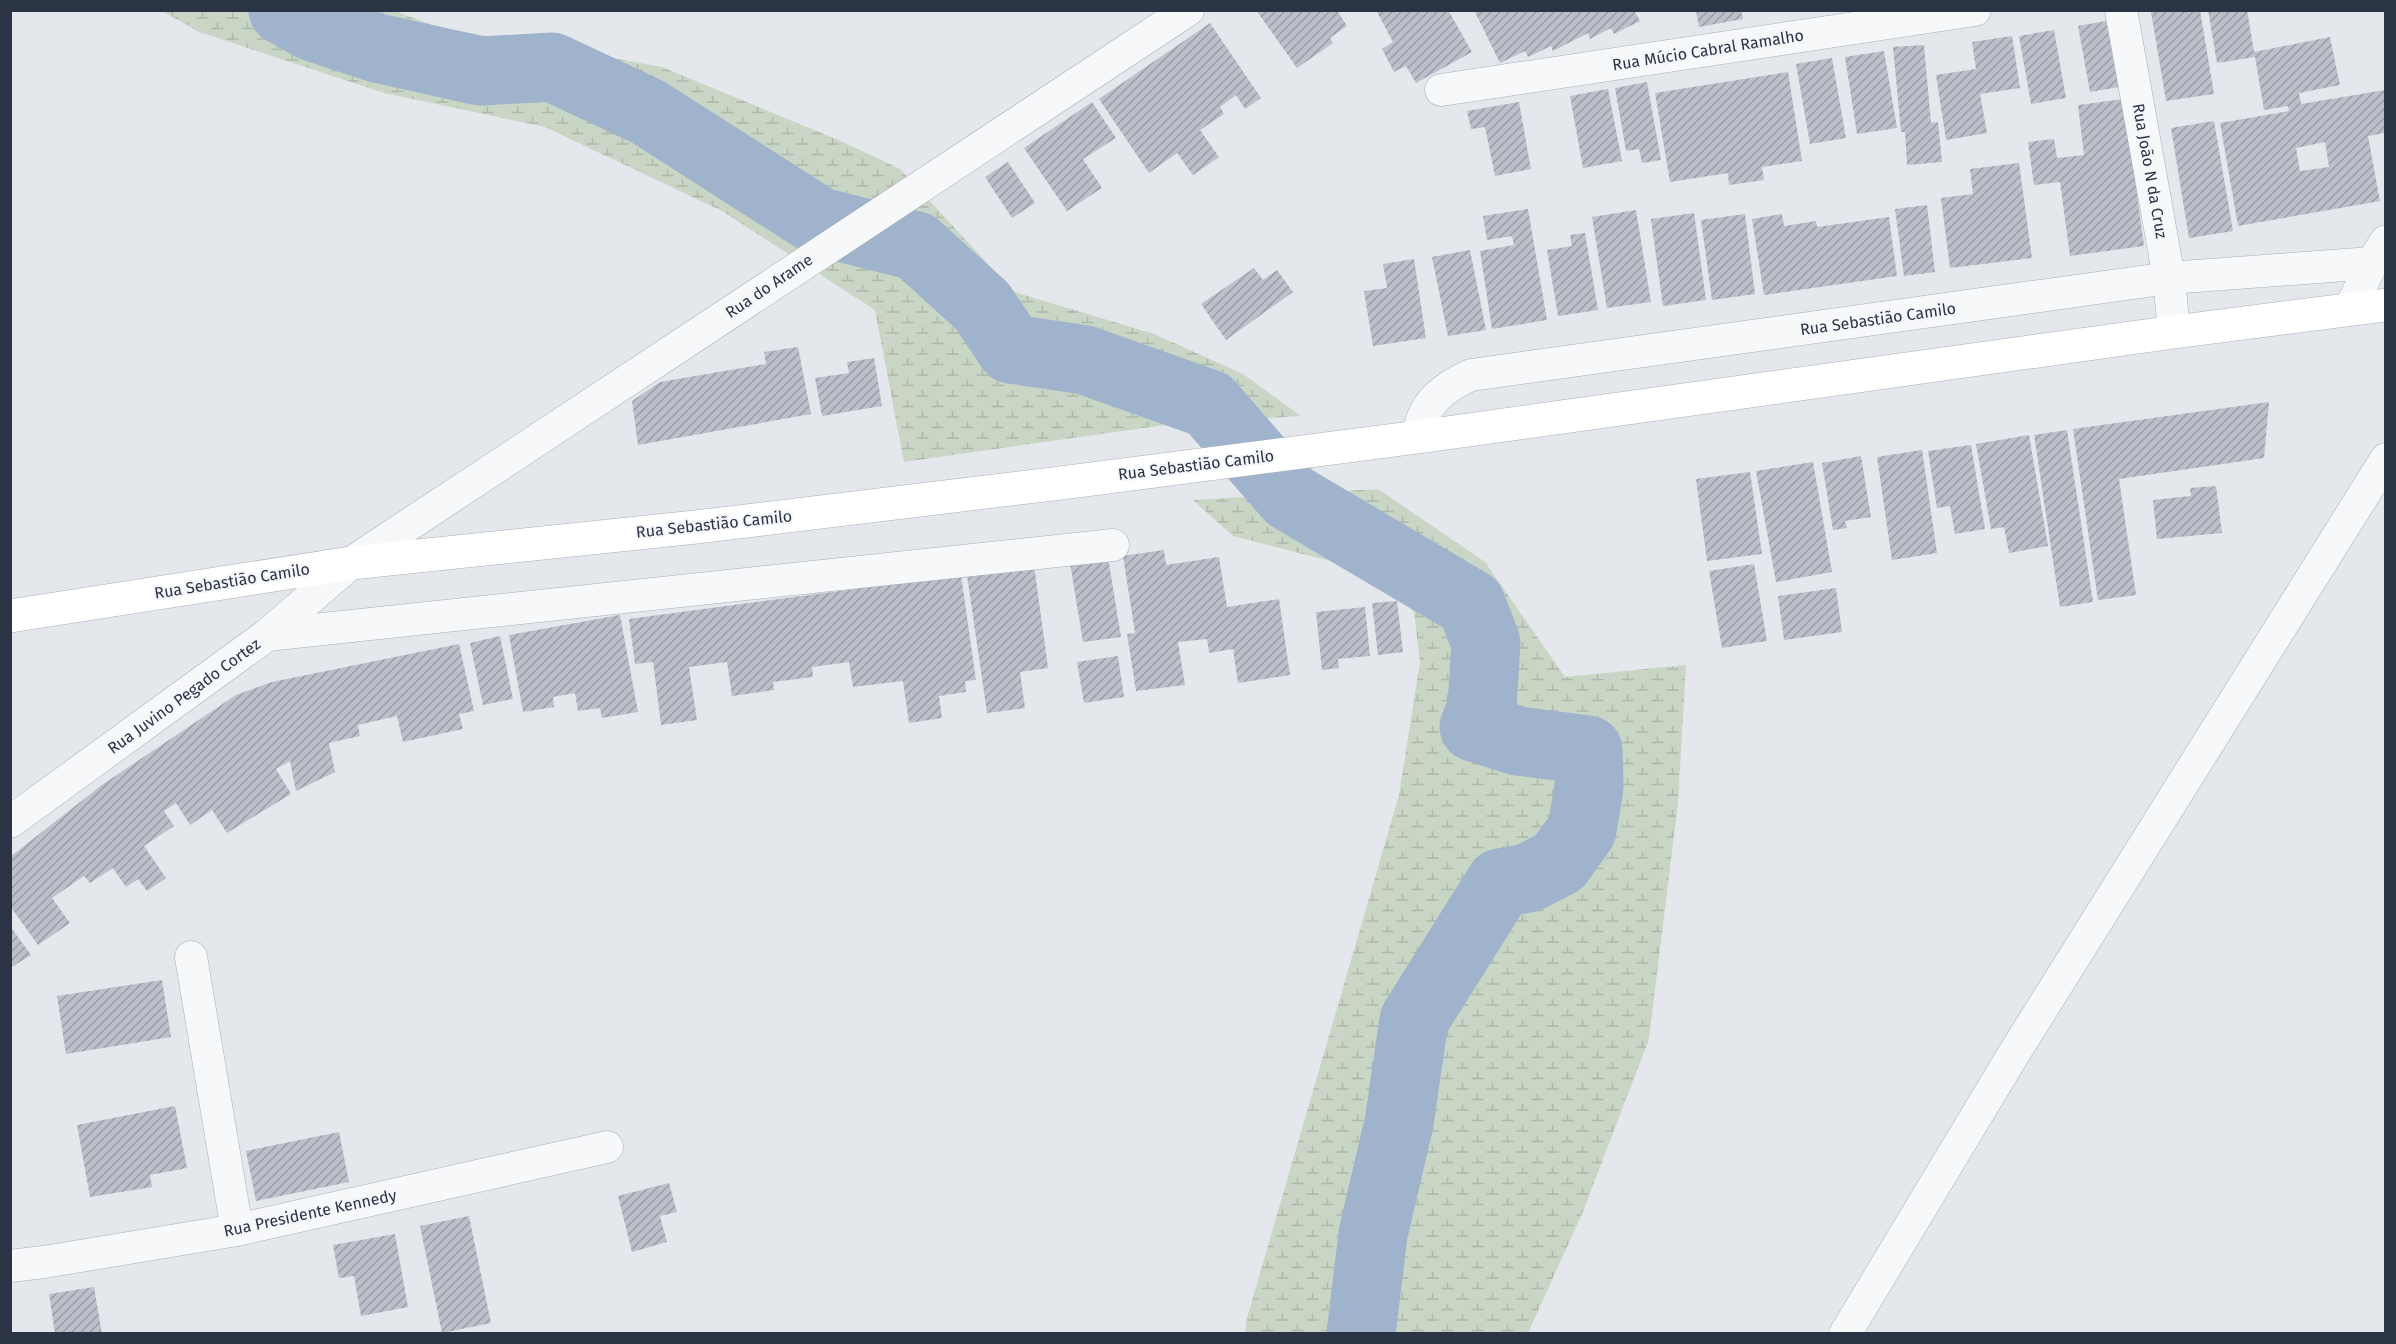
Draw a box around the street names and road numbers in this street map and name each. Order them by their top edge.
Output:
street label: Rua Múcio Cabral Ramalho [1611,25,1805,75]
street label: Rua João N da Cruz [2129,102,2171,240]
street label: Rua do Arame [722,250,816,322]
street label: Rua Sebastião Camilo [1799,299,1957,339]
street label: Rua Sebastião Camilo [1117,446,1275,484]
street label: Rua Sebastião Camilo [635,506,793,542]
street label: Rua Sebastião Camilo [153,559,311,603]
street label: Rua Juvino Pegado Cortez [104,634,264,758]
street label: Rua Presidente Kennedy [222,1185,398,1241]

